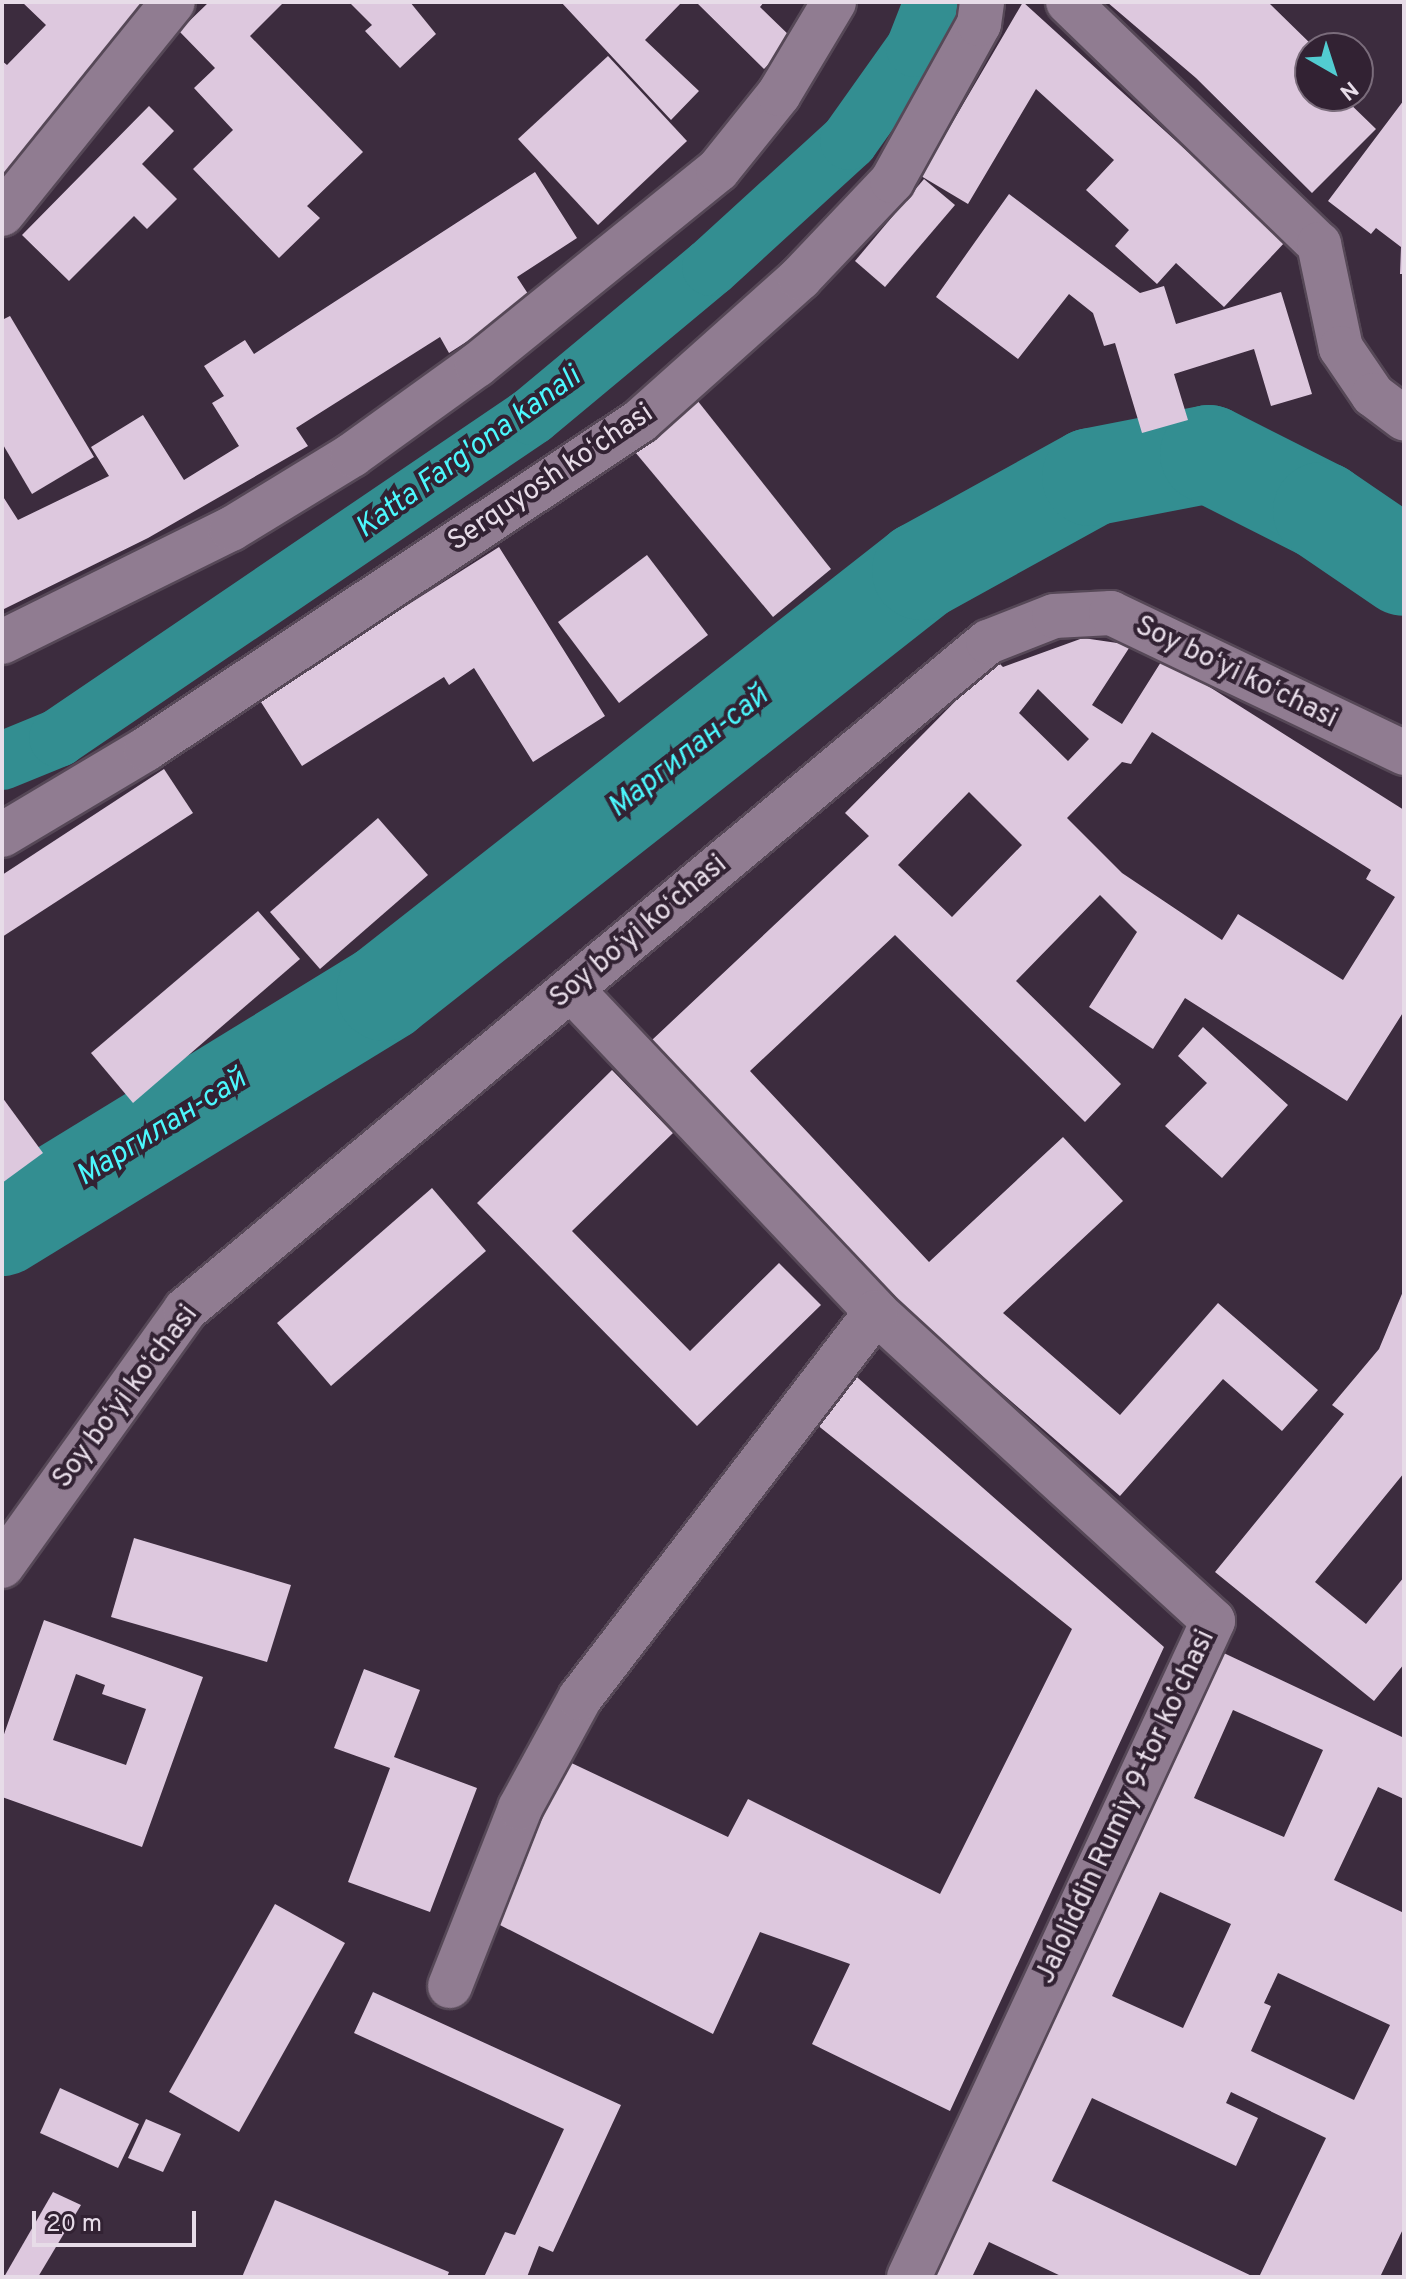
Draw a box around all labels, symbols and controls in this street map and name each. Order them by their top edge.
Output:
north arrow [1294,32,1374,112]
text: N [1334,74,1363,105]
water label: Katta Farg'ona kanali [349,360,589,548]
street label: Serquyosh koʻchasi [442,397,660,559]
street label: Soy boʻyi koʻchasi [1130,610,1342,736]
water label: Маргилан-сай [602,679,776,827]
street label: Soy boʻyi koʻchasi [544,848,734,1016]
water label: Маргилан-сай [70,1062,254,1196]
street label: Soy boʻyi koʻchasi [46,1299,206,1495]
street label: Jaloliddin Rumiy 9-tor koʼchasi [1029,1625,1223,1989]
scale bar [36,2195,200,2245]
text: 20 m [46,2210,102,2240]

